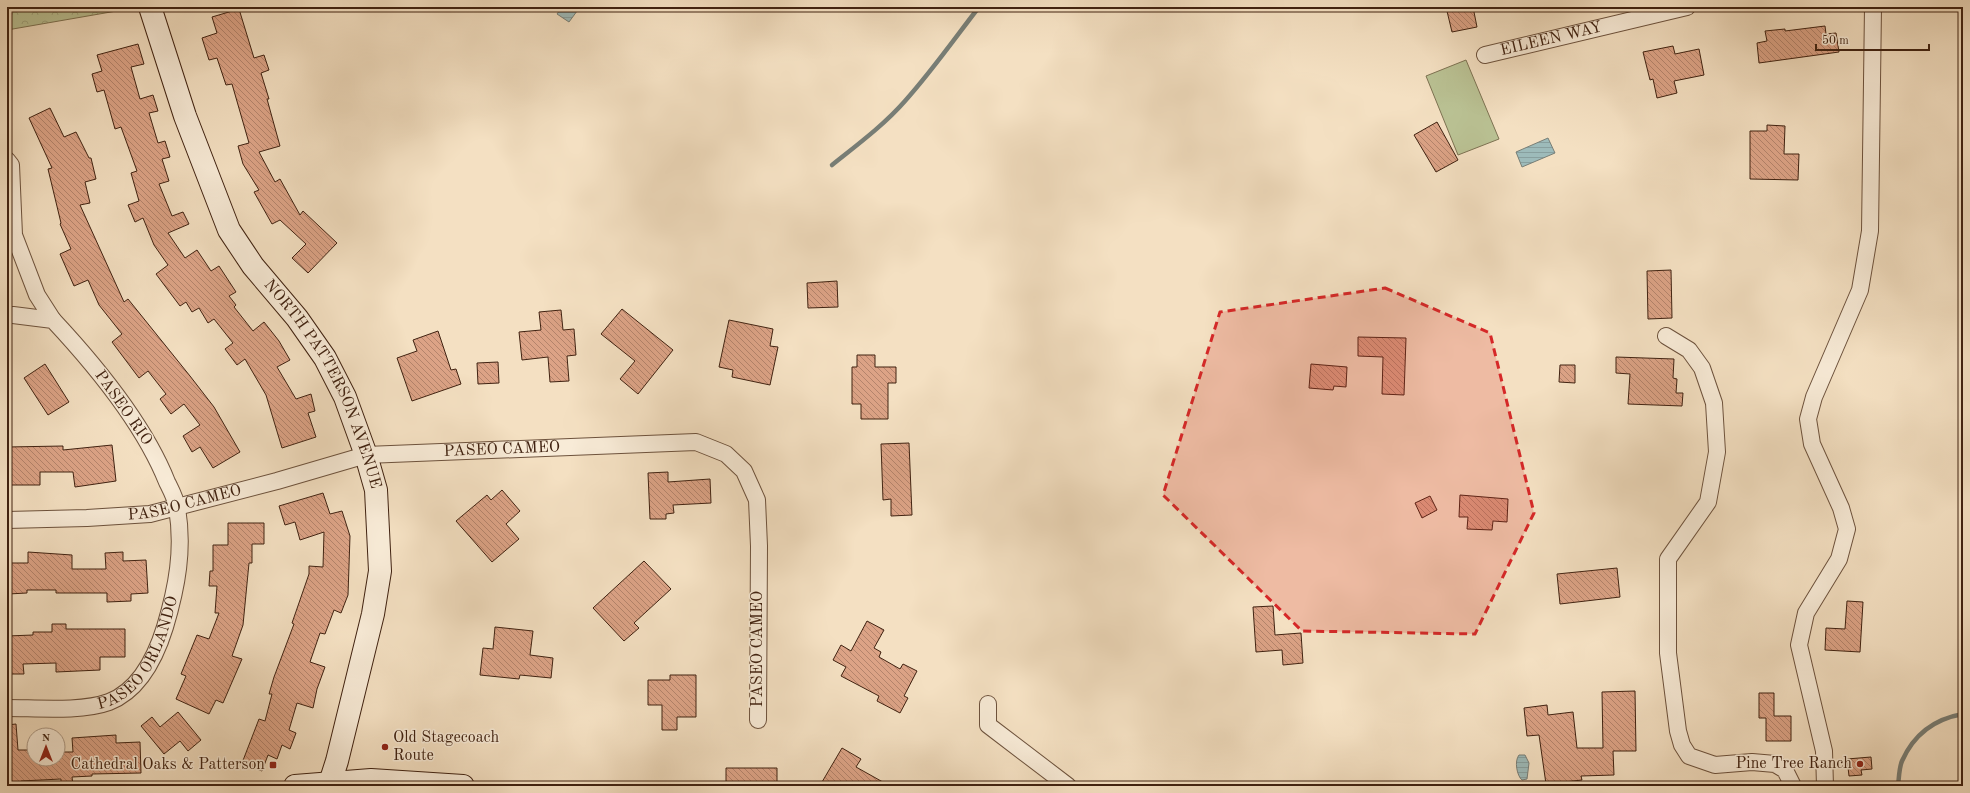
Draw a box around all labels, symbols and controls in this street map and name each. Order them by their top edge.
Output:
street label: EILEEN WAY [1499,19,1604,59]
scale bar [1816,26,1929,52]
text: 50 m [1822,34,1849,47]
street label: NORTH PATTERSON AVENUE [260,277,383,491]
street label: PASEO RIO [91,368,155,448]
street label: PASEO CAMEO [443,439,560,460]
street label: PASEO CAMEO [127,483,243,523]
street label: PASEO CAMEO [750,591,766,707]
street label: PASEO ORLANDO [96,594,181,713]
north arrow [26,727,66,767]
place label: Old Stagecoach Route [393,730,500,764]
text: N [42,733,51,744]
marker: Old Stagecoach Route [380,742,390,752]
place label: Pine Tree Ranch [1735,756,1852,772]
place label: Cathedral Oaks & Patterson [70,757,265,773]
marker: Pine Tree Ranch [1855,759,1865,769]
marker: Cathedral Oaks & Patterson [268,760,278,770]

